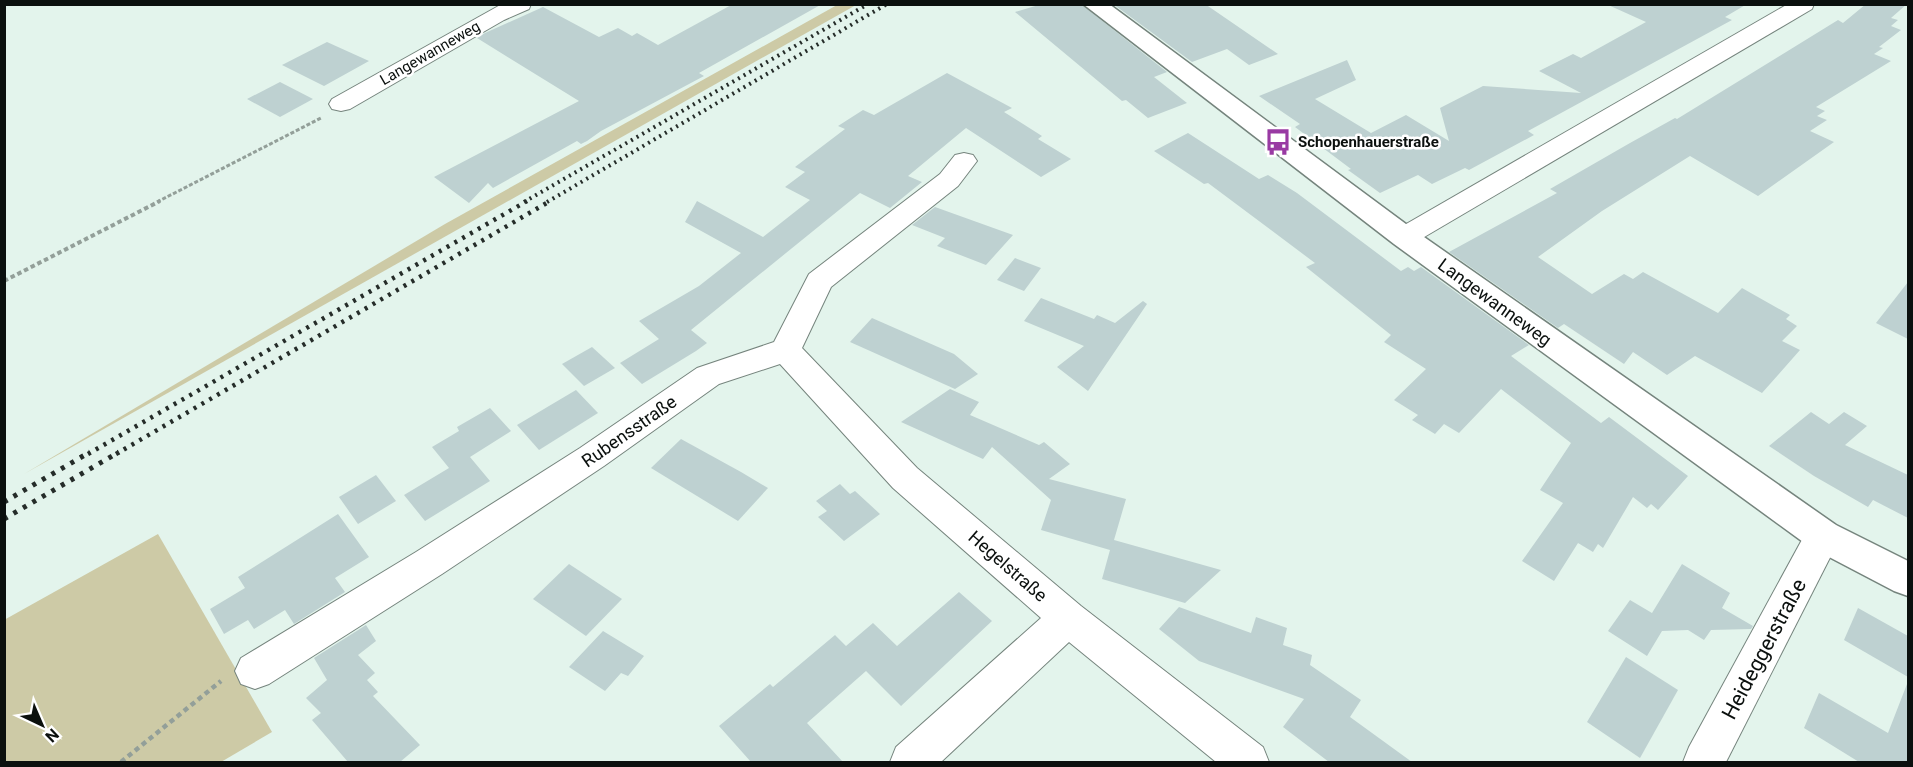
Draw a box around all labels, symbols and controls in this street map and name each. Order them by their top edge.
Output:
street label: Langewanneweg [377,17,483,89]
bus stop icon: Schopenhauerstraße [1263,127,1293,157]
place label: Schopenhauerstraße [1298,133,1439,151]
street label: Langewanneweg [1434,254,1556,350]
street label: Rubensstraße [578,391,680,471]
street label: Hegelstraße [964,526,1052,606]
street label: Heideggerstraße [1717,575,1811,723]
north arrow [12,695,72,755]
text: N [41,725,63,746]

